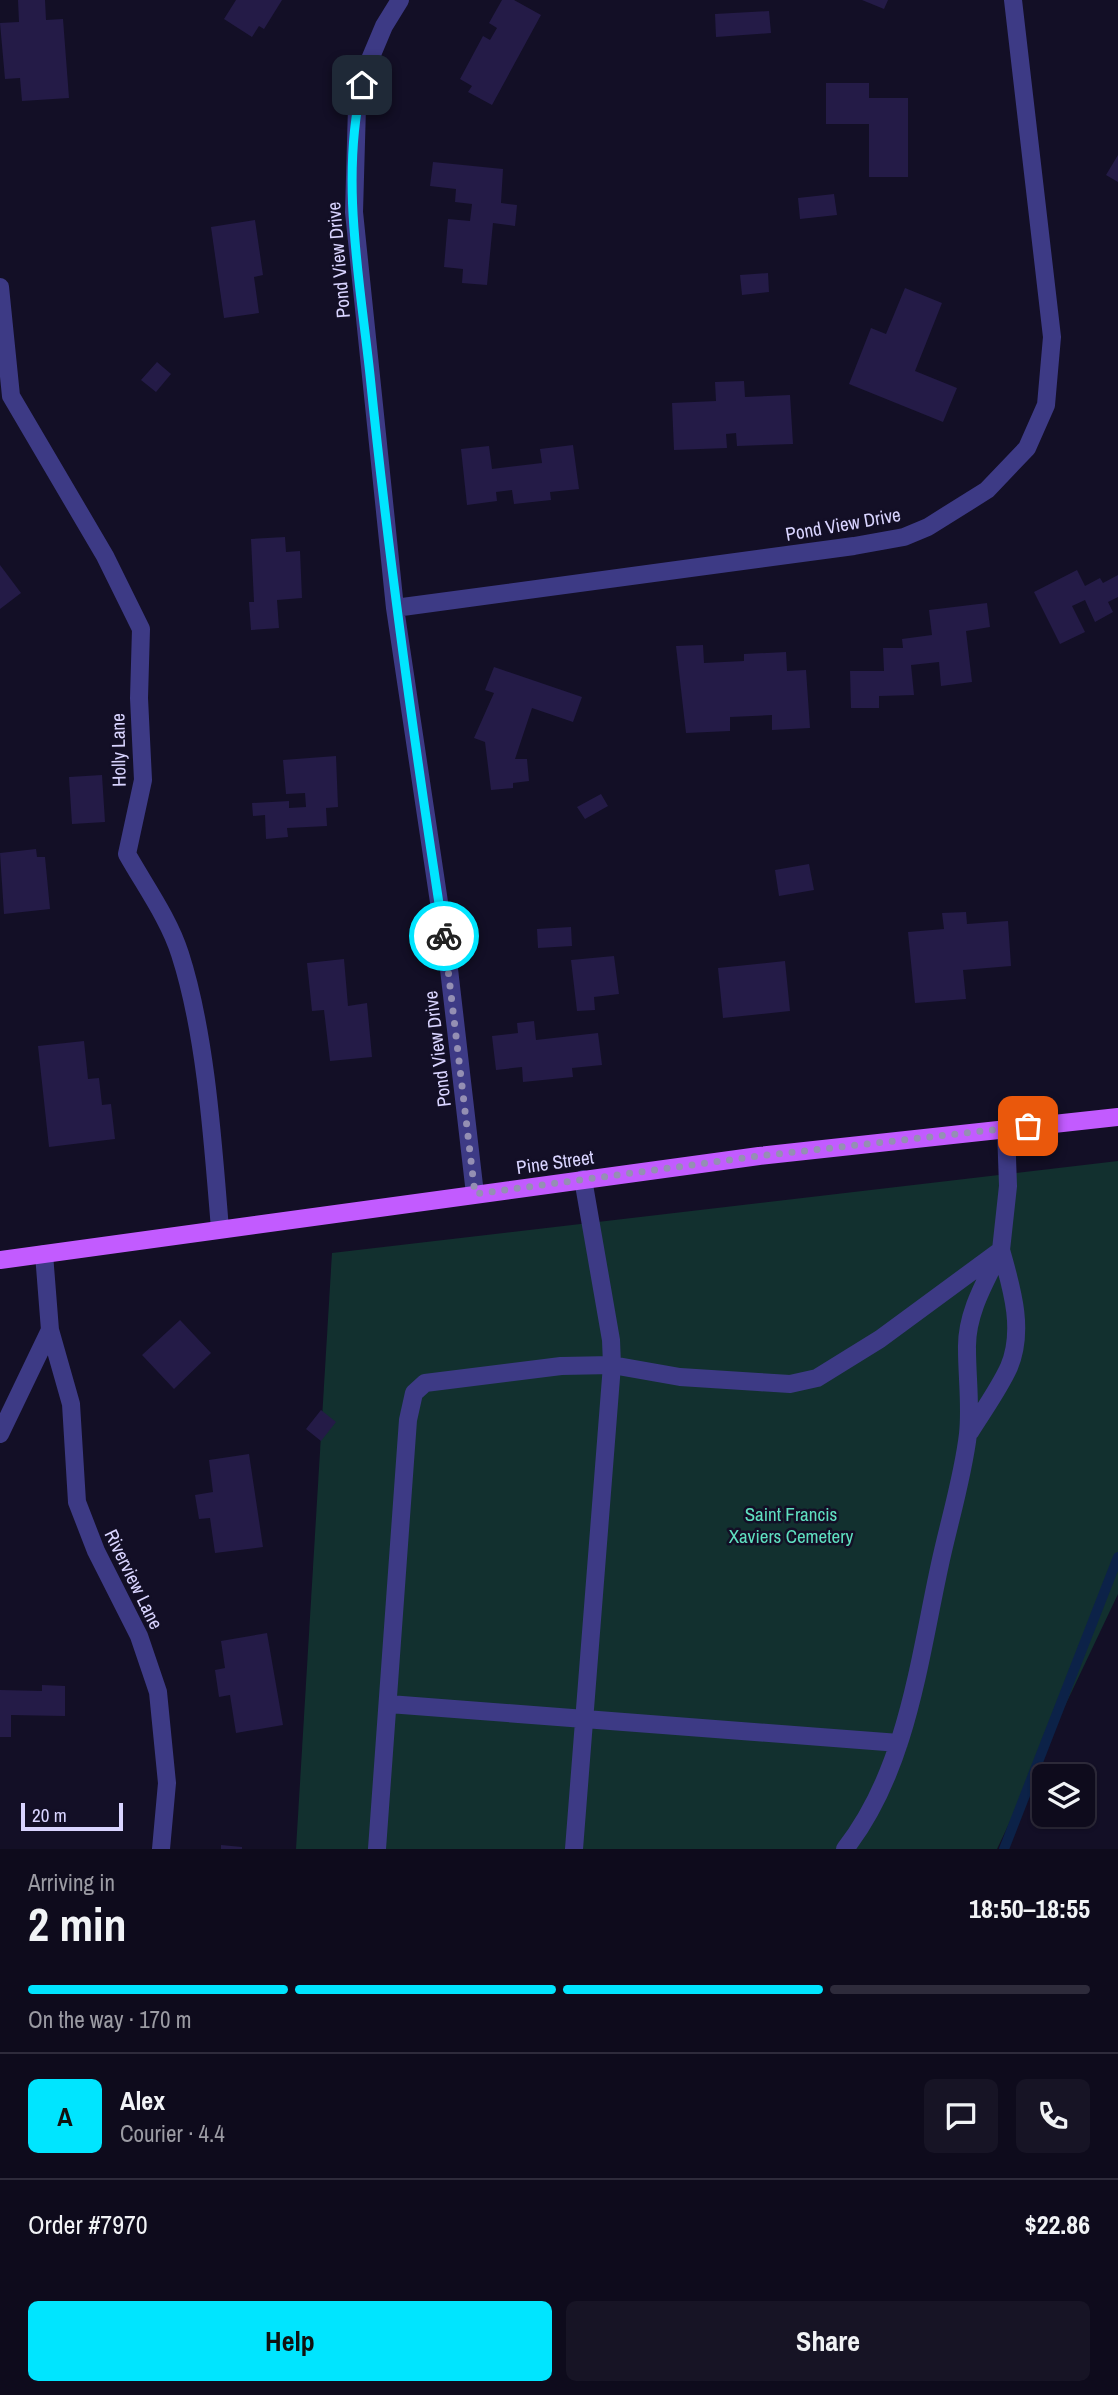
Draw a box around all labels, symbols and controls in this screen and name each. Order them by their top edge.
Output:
pin [332,55,392,115]
icon: home [343,66,381,104]
street label: Pond View Drive [320,201,356,319]
street label: Pond View Drive [783,501,903,547]
street label: Holly Lane [104,713,132,787]
courier [409,901,479,971]
icon: bike [425,917,463,955]
street label: Pond View Drive [417,990,457,1108]
pin [998,1096,1058,1156]
icon: bag [1009,1107,1047,1145]
street label: Pine Street [515,1144,596,1180]
park label: Saint Francis Xaviers Cemetery [729,1501,853,1549]
street label: Riverview Lane [99,1525,169,1633]
map controls [1032,1764,1095,1827]
button: layers [1032,1764,1095,1827]
scale bar [21,1800,122,1832]
text: 20 m [32,1802,67,1828]
text: Arriving in [28,1867,115,1898]
text: 18:50–18:55 [969,1891,1090,1926]
text: 2 min [28,1893,127,1955]
text: On the way · 170 m [28,2004,192,2035]
button: chat [924,2079,998,2153]
button: phone [1016,2079,1090,2153]
text: Alex [120,2083,165,2118]
text: A [57,2099,73,2134]
text: Courier · 4.4 [120,2118,225,2149]
text: Order #7970 [28,2207,148,2242]
text: $22.86 [1025,2207,1090,2242]
button: Help [28,2301,552,2381]
button: Share [566,2301,1090,2381]

